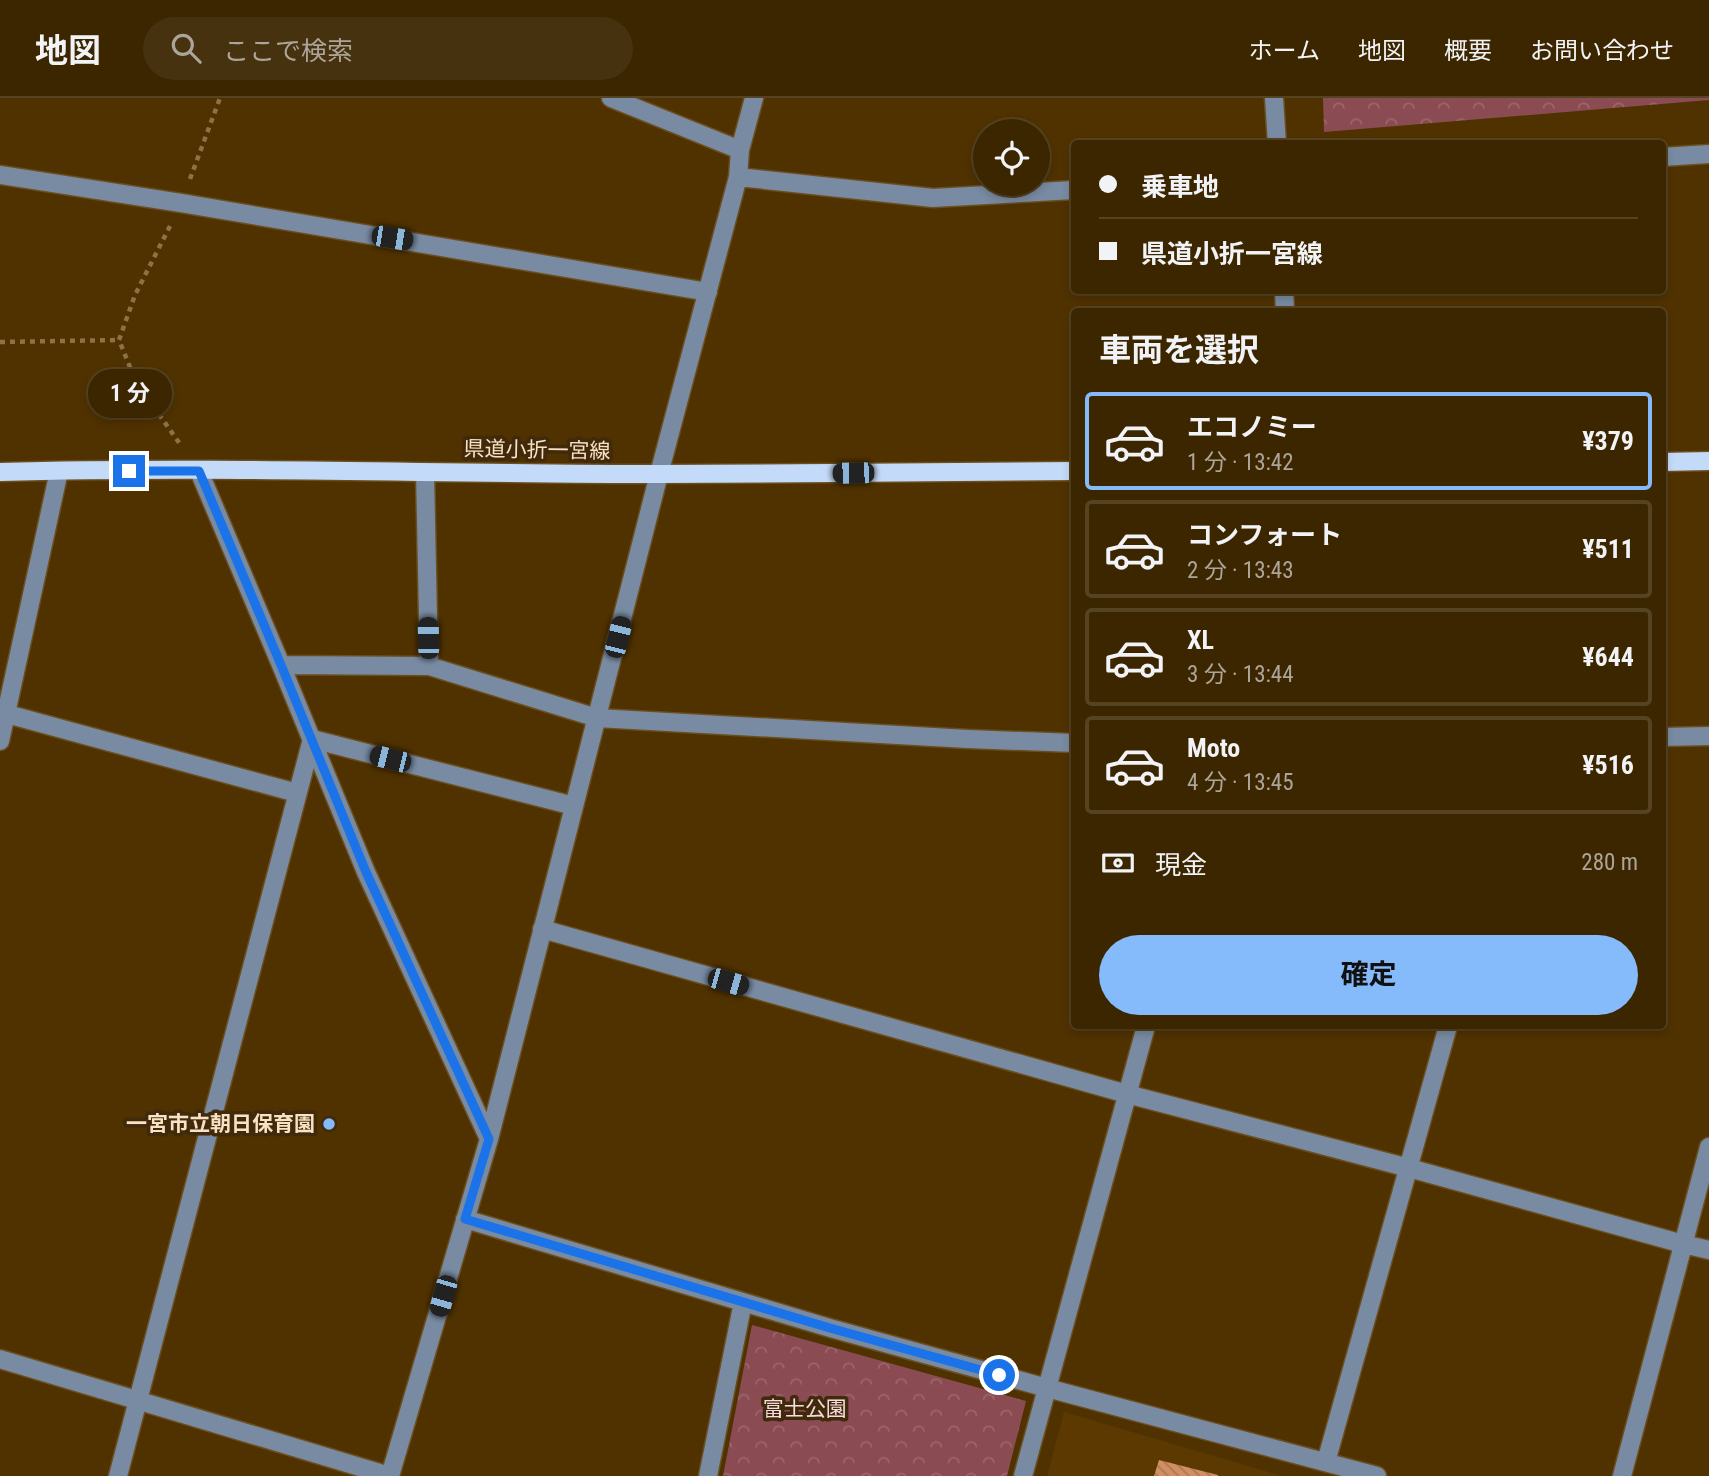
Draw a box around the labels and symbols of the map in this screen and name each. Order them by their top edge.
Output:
car [370,224,415,252]
callout: 1 分 [87,370,171,418]
street label: 県道小折一宮線 [463,437,611,463]
route end [113,455,145,487]
car [832,462,875,484]
car [603,614,634,660]
car [418,617,439,659]
car [368,744,413,774]
car [705,966,752,998]
place label: 一宮市立朝日保育園 [126,1112,315,1136]
marker: 一宮市立朝日保育園 [321,1116,337,1132]
car [428,1273,459,1319]
route start [983,1359,1015,1391]
park label: 富士公園 [763,1397,847,1421]

